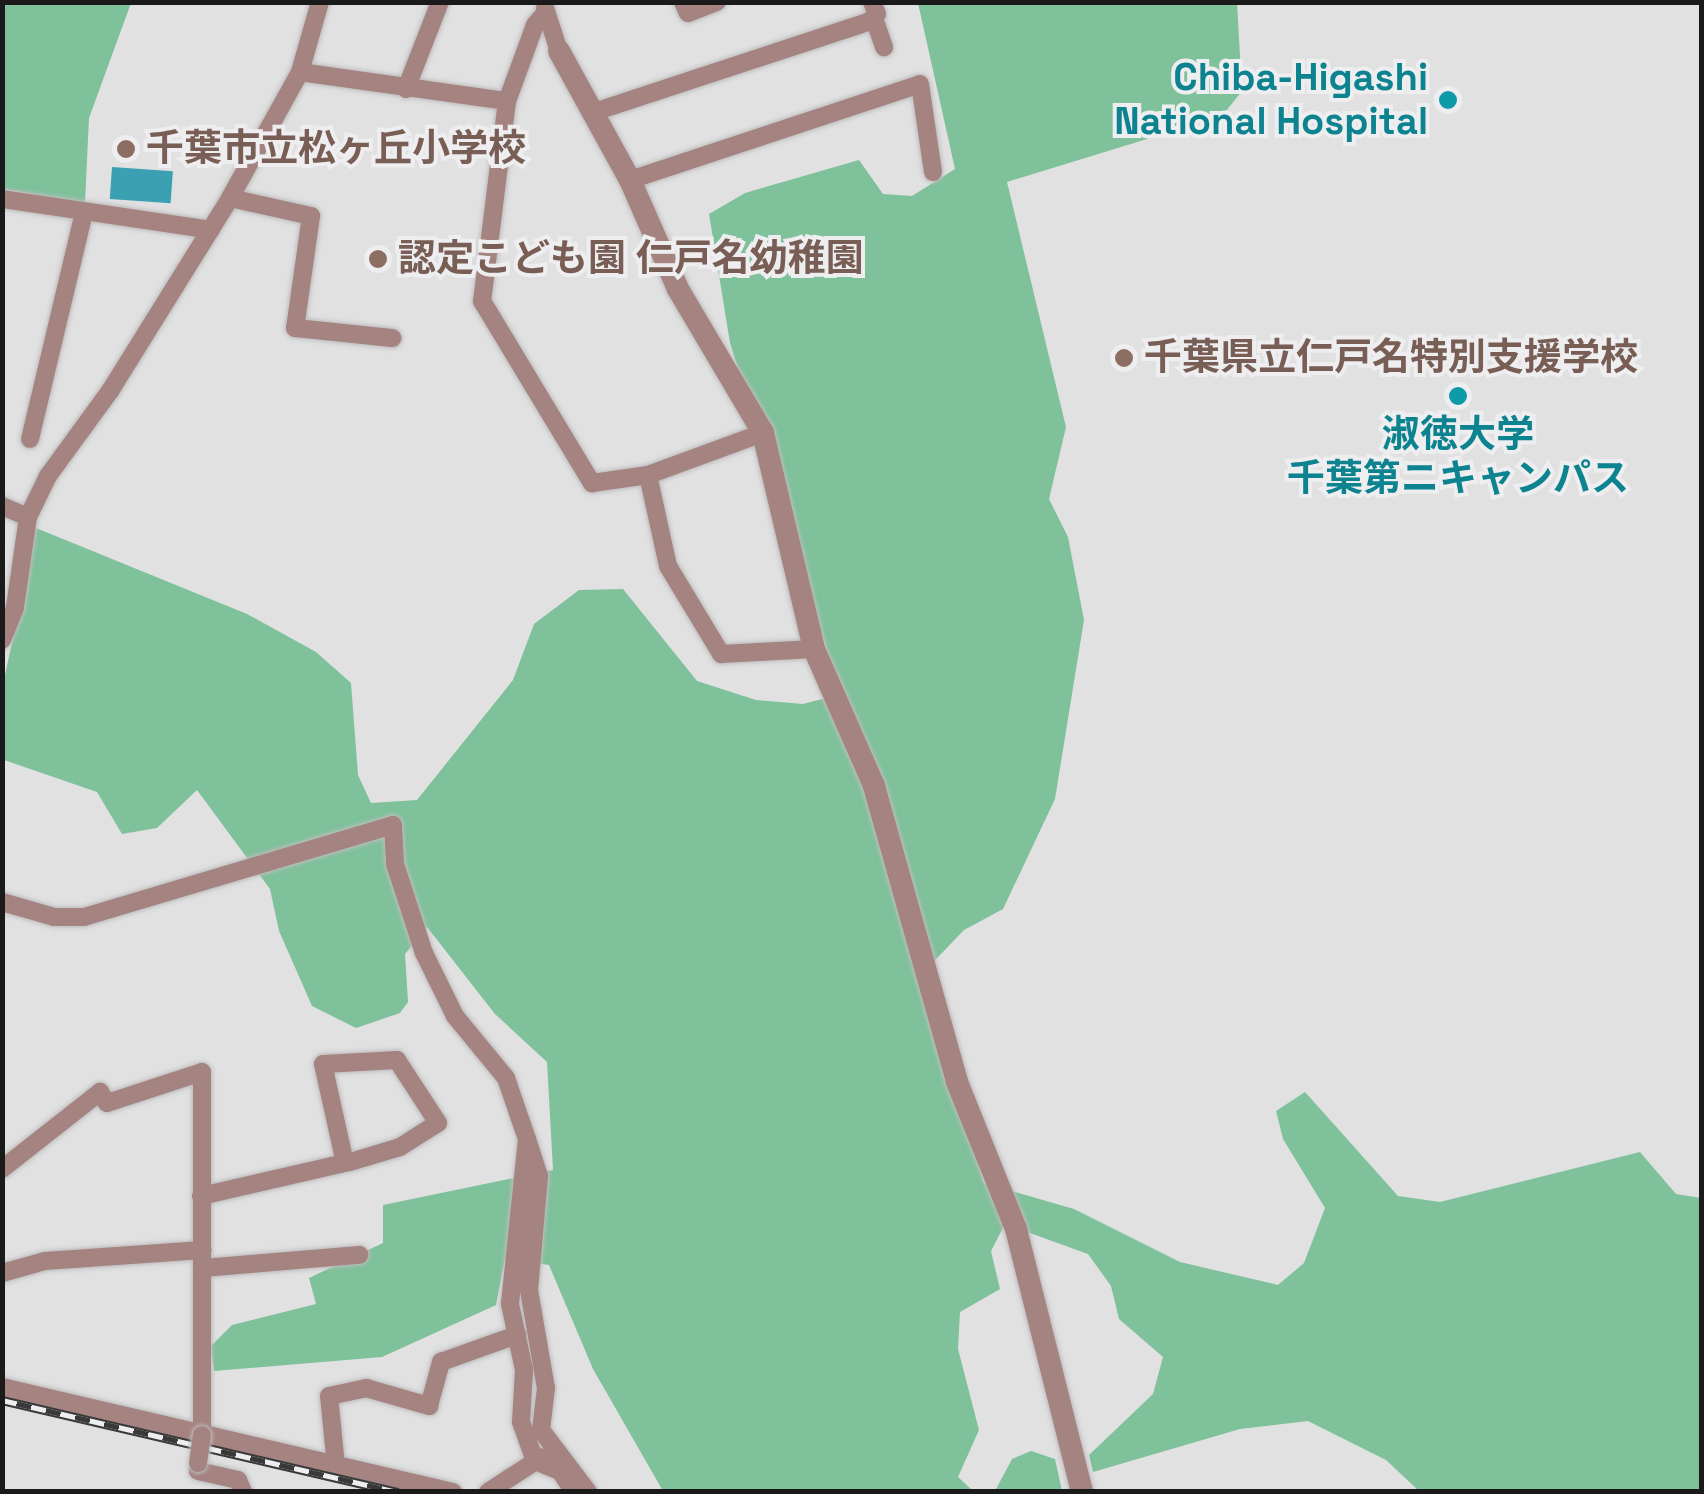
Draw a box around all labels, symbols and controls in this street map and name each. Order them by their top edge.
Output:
place label: Chiba-Higashi National Hospital [1114,55,1428,144]
marker: Chiba-Higashi National Hospital [1437,89,1459,111]
place label: 千葉市立松ヶ丘小学校 [146,126,526,172]
marker: 千葉市立松ヶ丘小学校 [115,138,137,160]
place label: 認定こども園 仁戸名幼稚園 [398,236,864,282]
marker: 認定こども園 仁戸名幼稚園 [367,248,389,270]
place label: 千葉県立仁戸名特別支援学校 [1144,335,1638,381]
marker: 千葉県立仁戸名特別支援学校 [1113,347,1135,369]
marker: 淑徳大学 千葉第ニキャンパス [1447,385,1469,407]
place label: 淑徳大学 千葉第ニキャンパス [1287,412,1629,502]

